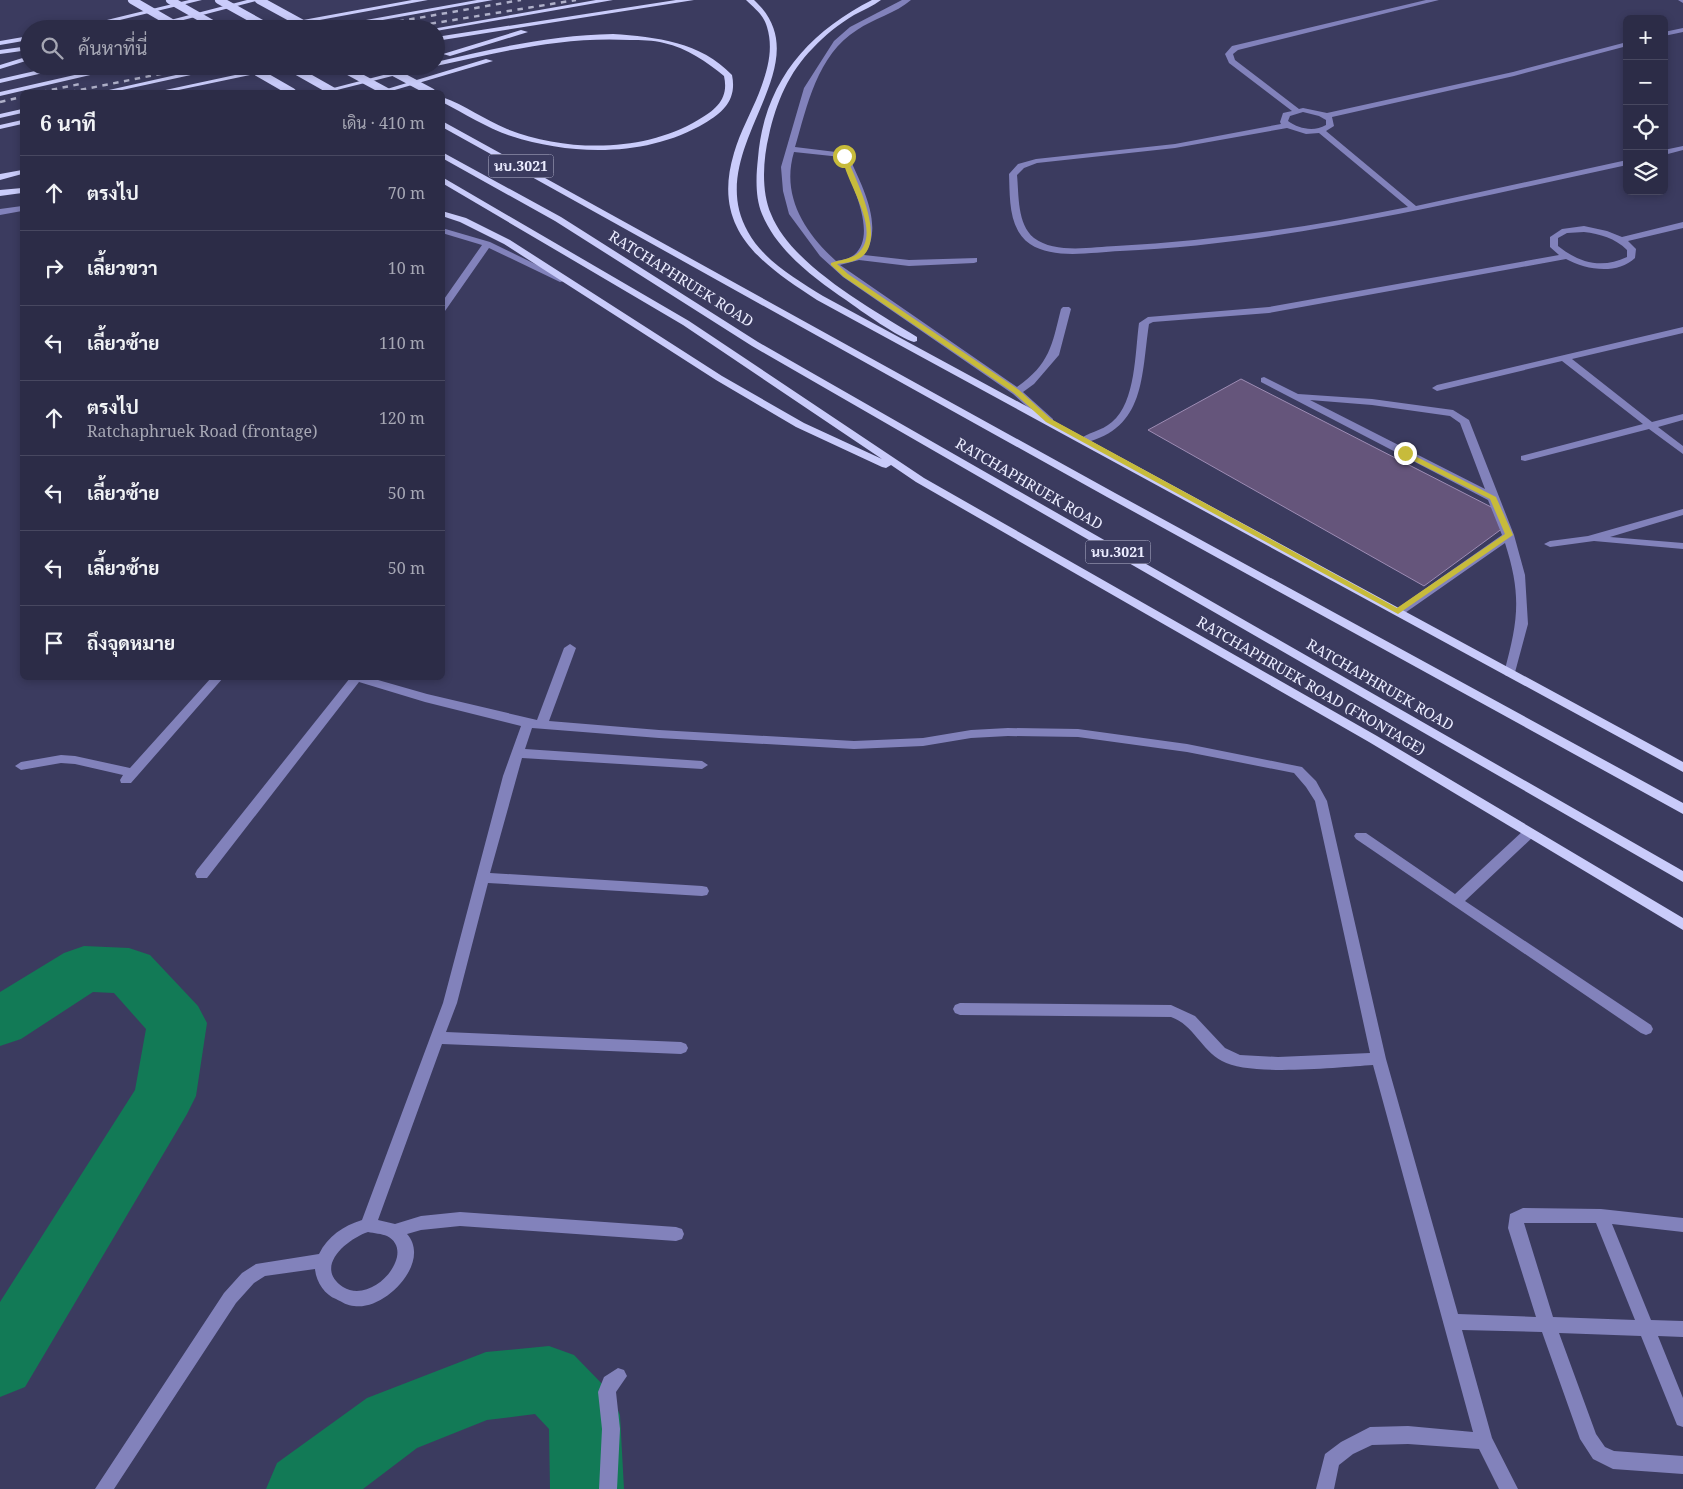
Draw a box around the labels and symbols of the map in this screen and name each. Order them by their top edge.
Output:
route start [833,145,856,168]
road number: นบ.3021 [488,154,554,178]
street label: RATCHAPHRUEK ROAD [605,225,758,331]
street label: RATCHAPHRUEK ROAD [952,433,1107,534]
route end [1394,442,1417,465]
road number: นบ.3021 [1086,540,1150,564]
street label: RATCHAPHRUEK ROAD (FRONTAGE) [1193,611,1430,759]
street label: RATCHAPHRUEK ROAD [1303,634,1458,735]

